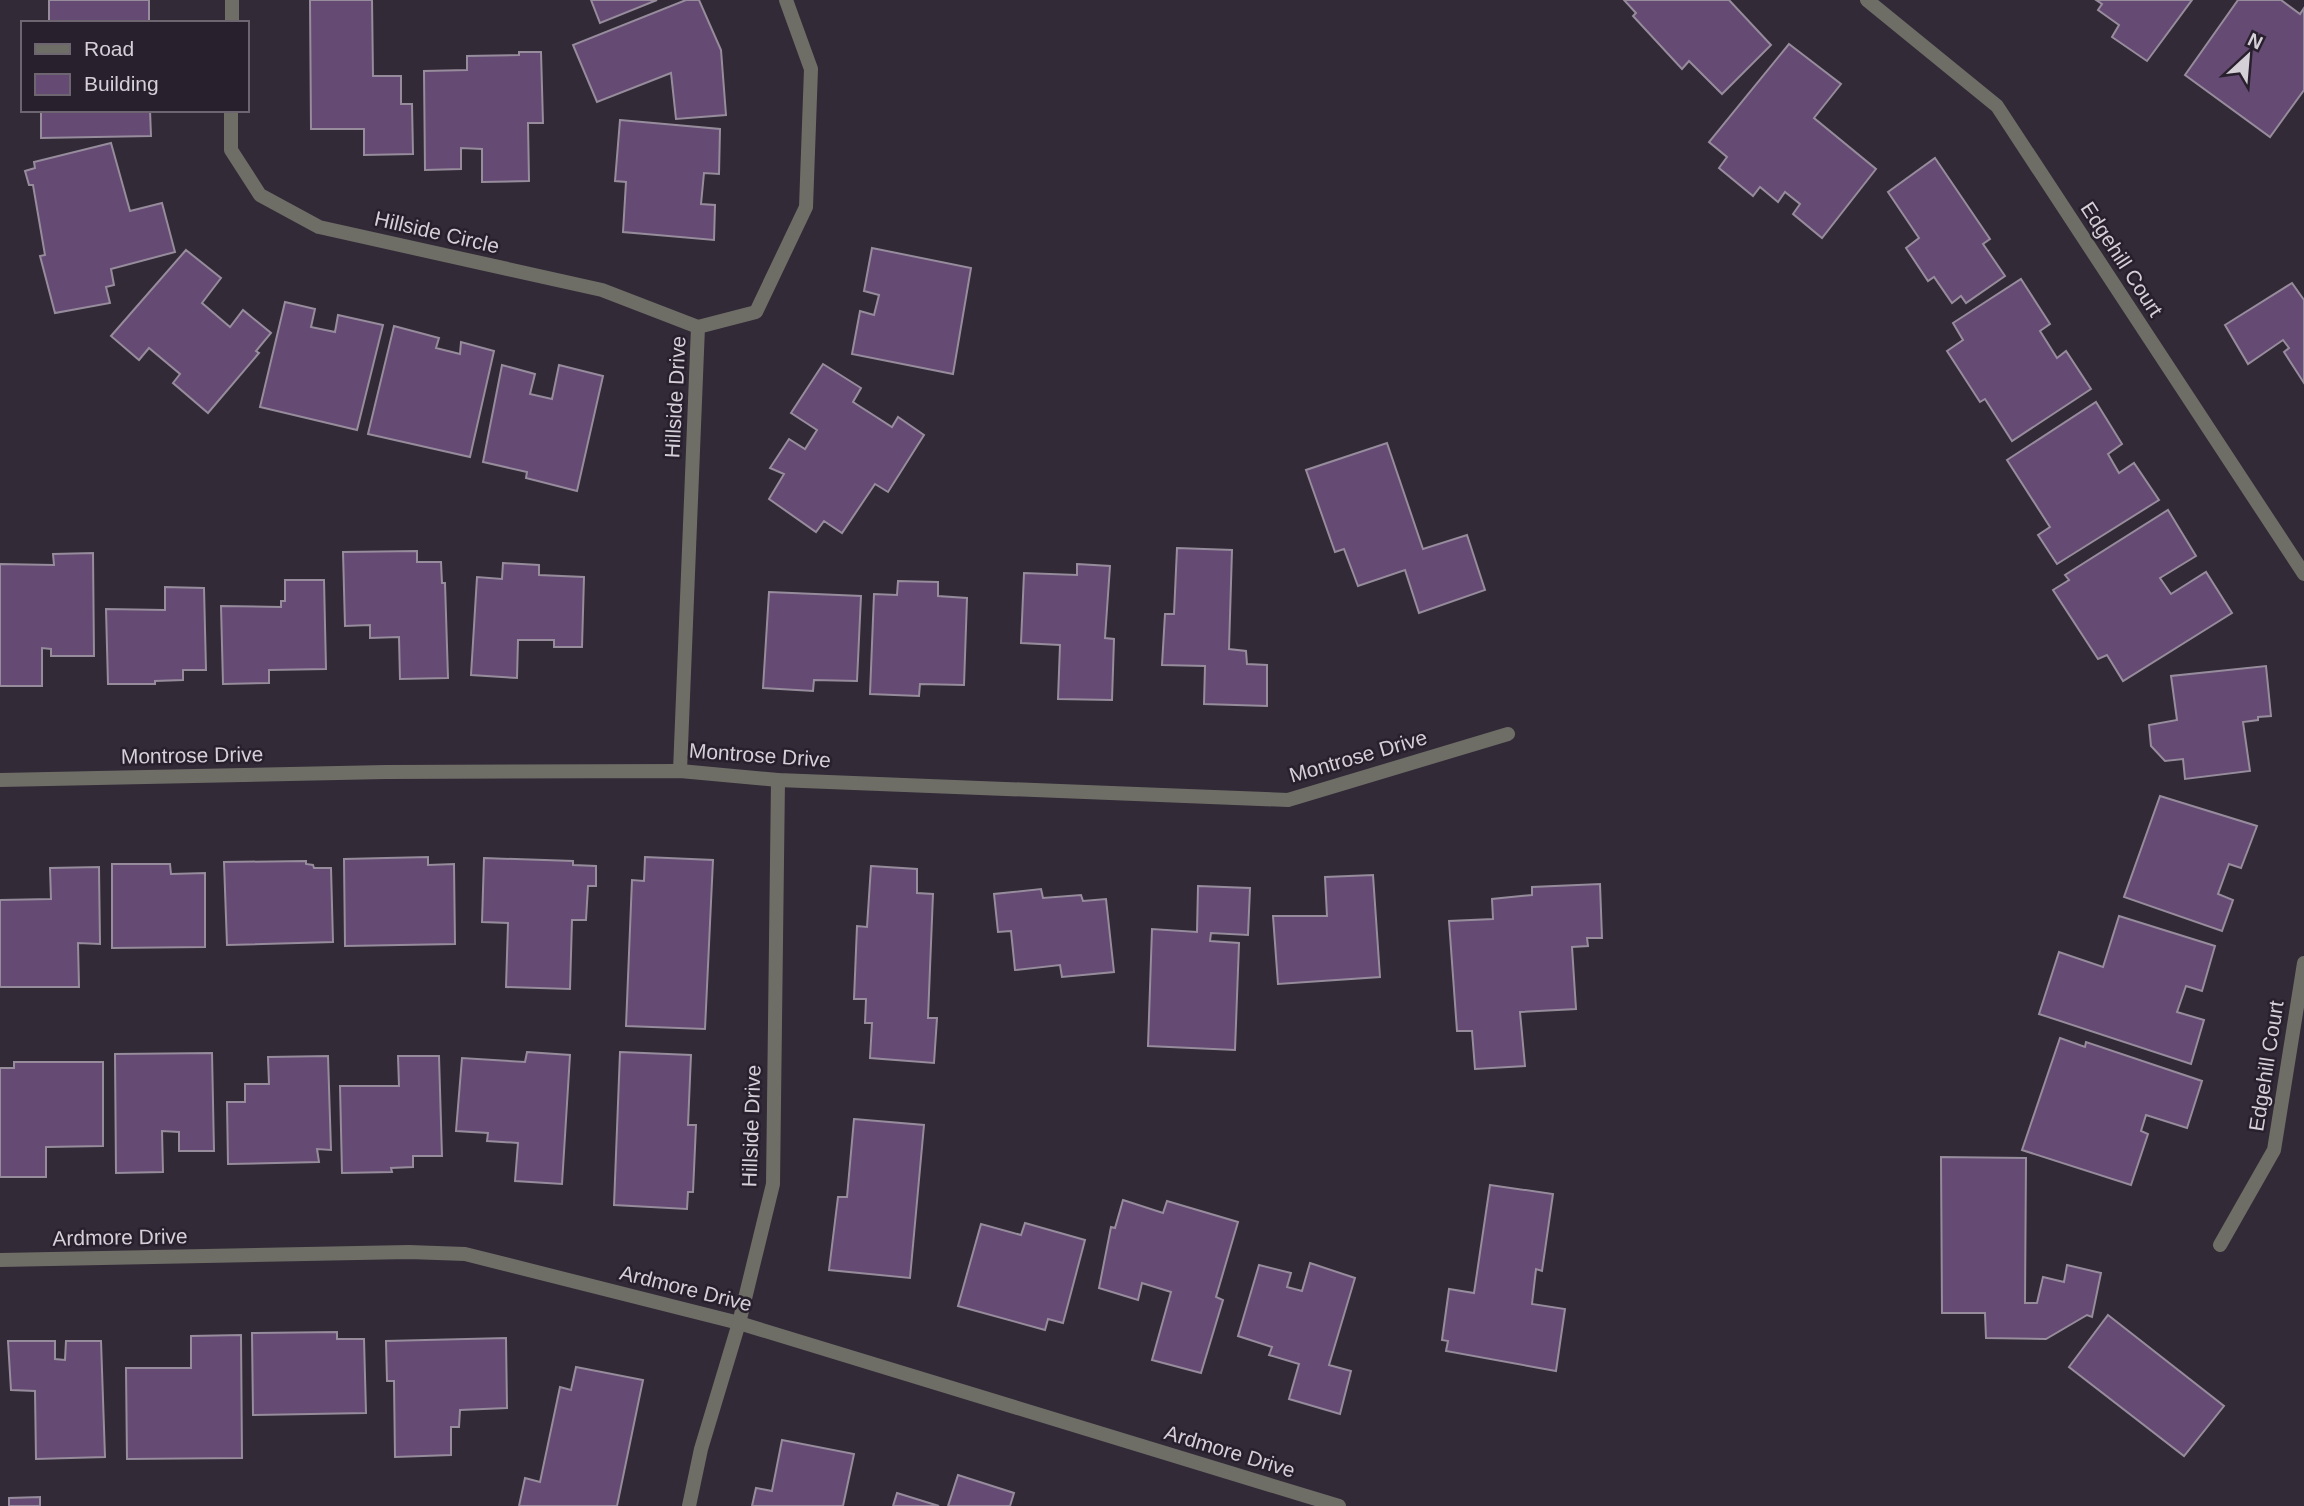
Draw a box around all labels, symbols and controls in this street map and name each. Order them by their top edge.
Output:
legend [21,21,248,112]
north arrow [2213,21,2283,91]
text: N [2244,29,2266,54]
text: Road [84,37,134,60]
text: Building [84,72,159,95]
street label: Edgehill Court [2076,197,2168,321]
street label: Hillside Circle [372,206,502,258]
street label: Hillside Drive [660,335,690,459]
street label: Montrose Drive [1286,725,1430,787]
street label: Montrose Drive [688,739,832,771]
street label: Montrose Drive [121,742,263,768]
street label: Edgehill Court [2244,999,2288,1133]
street label: Hillside Drive [737,1064,765,1188]
street label: Ardmore Drive [52,1224,188,1250]
street label: Ardmore Drive [618,1260,754,1316]
street label: Ardmore Drive [1162,1420,1298,1482]

